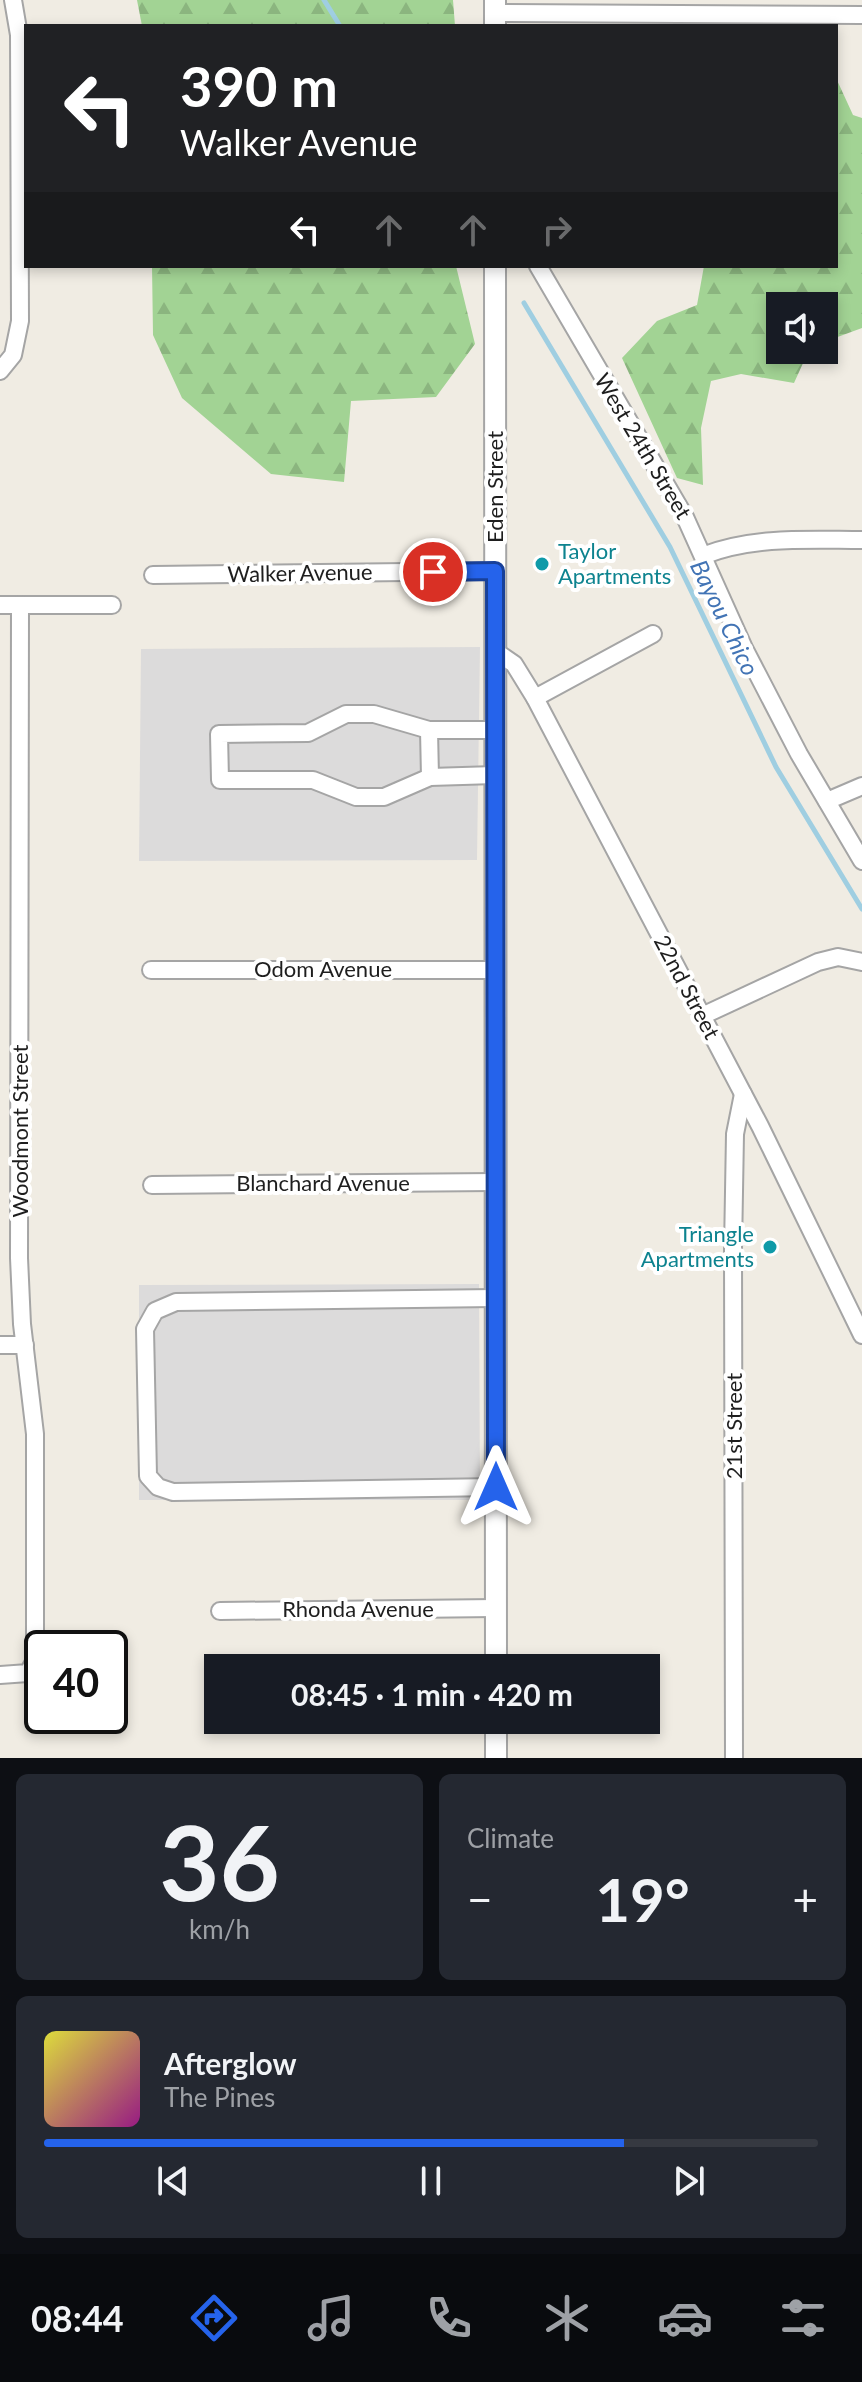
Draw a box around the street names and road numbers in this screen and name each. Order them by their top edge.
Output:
street label: West 24th Street [589,368,698,524]
street label: Eden Street [481,431,508,543]
street label: Walker Avenue [227,558,373,587]
street label: 22nd Street [649,930,726,1043]
street label: Odom Avenue [254,955,392,982]
street label: Woodmont Street [6,1044,33,1217]
street label: Blanchard Avenue [236,1169,410,1196]
street label: 21st Street [720,1373,747,1479]
street label: Rhonda Avenue [282,1595,434,1622]

